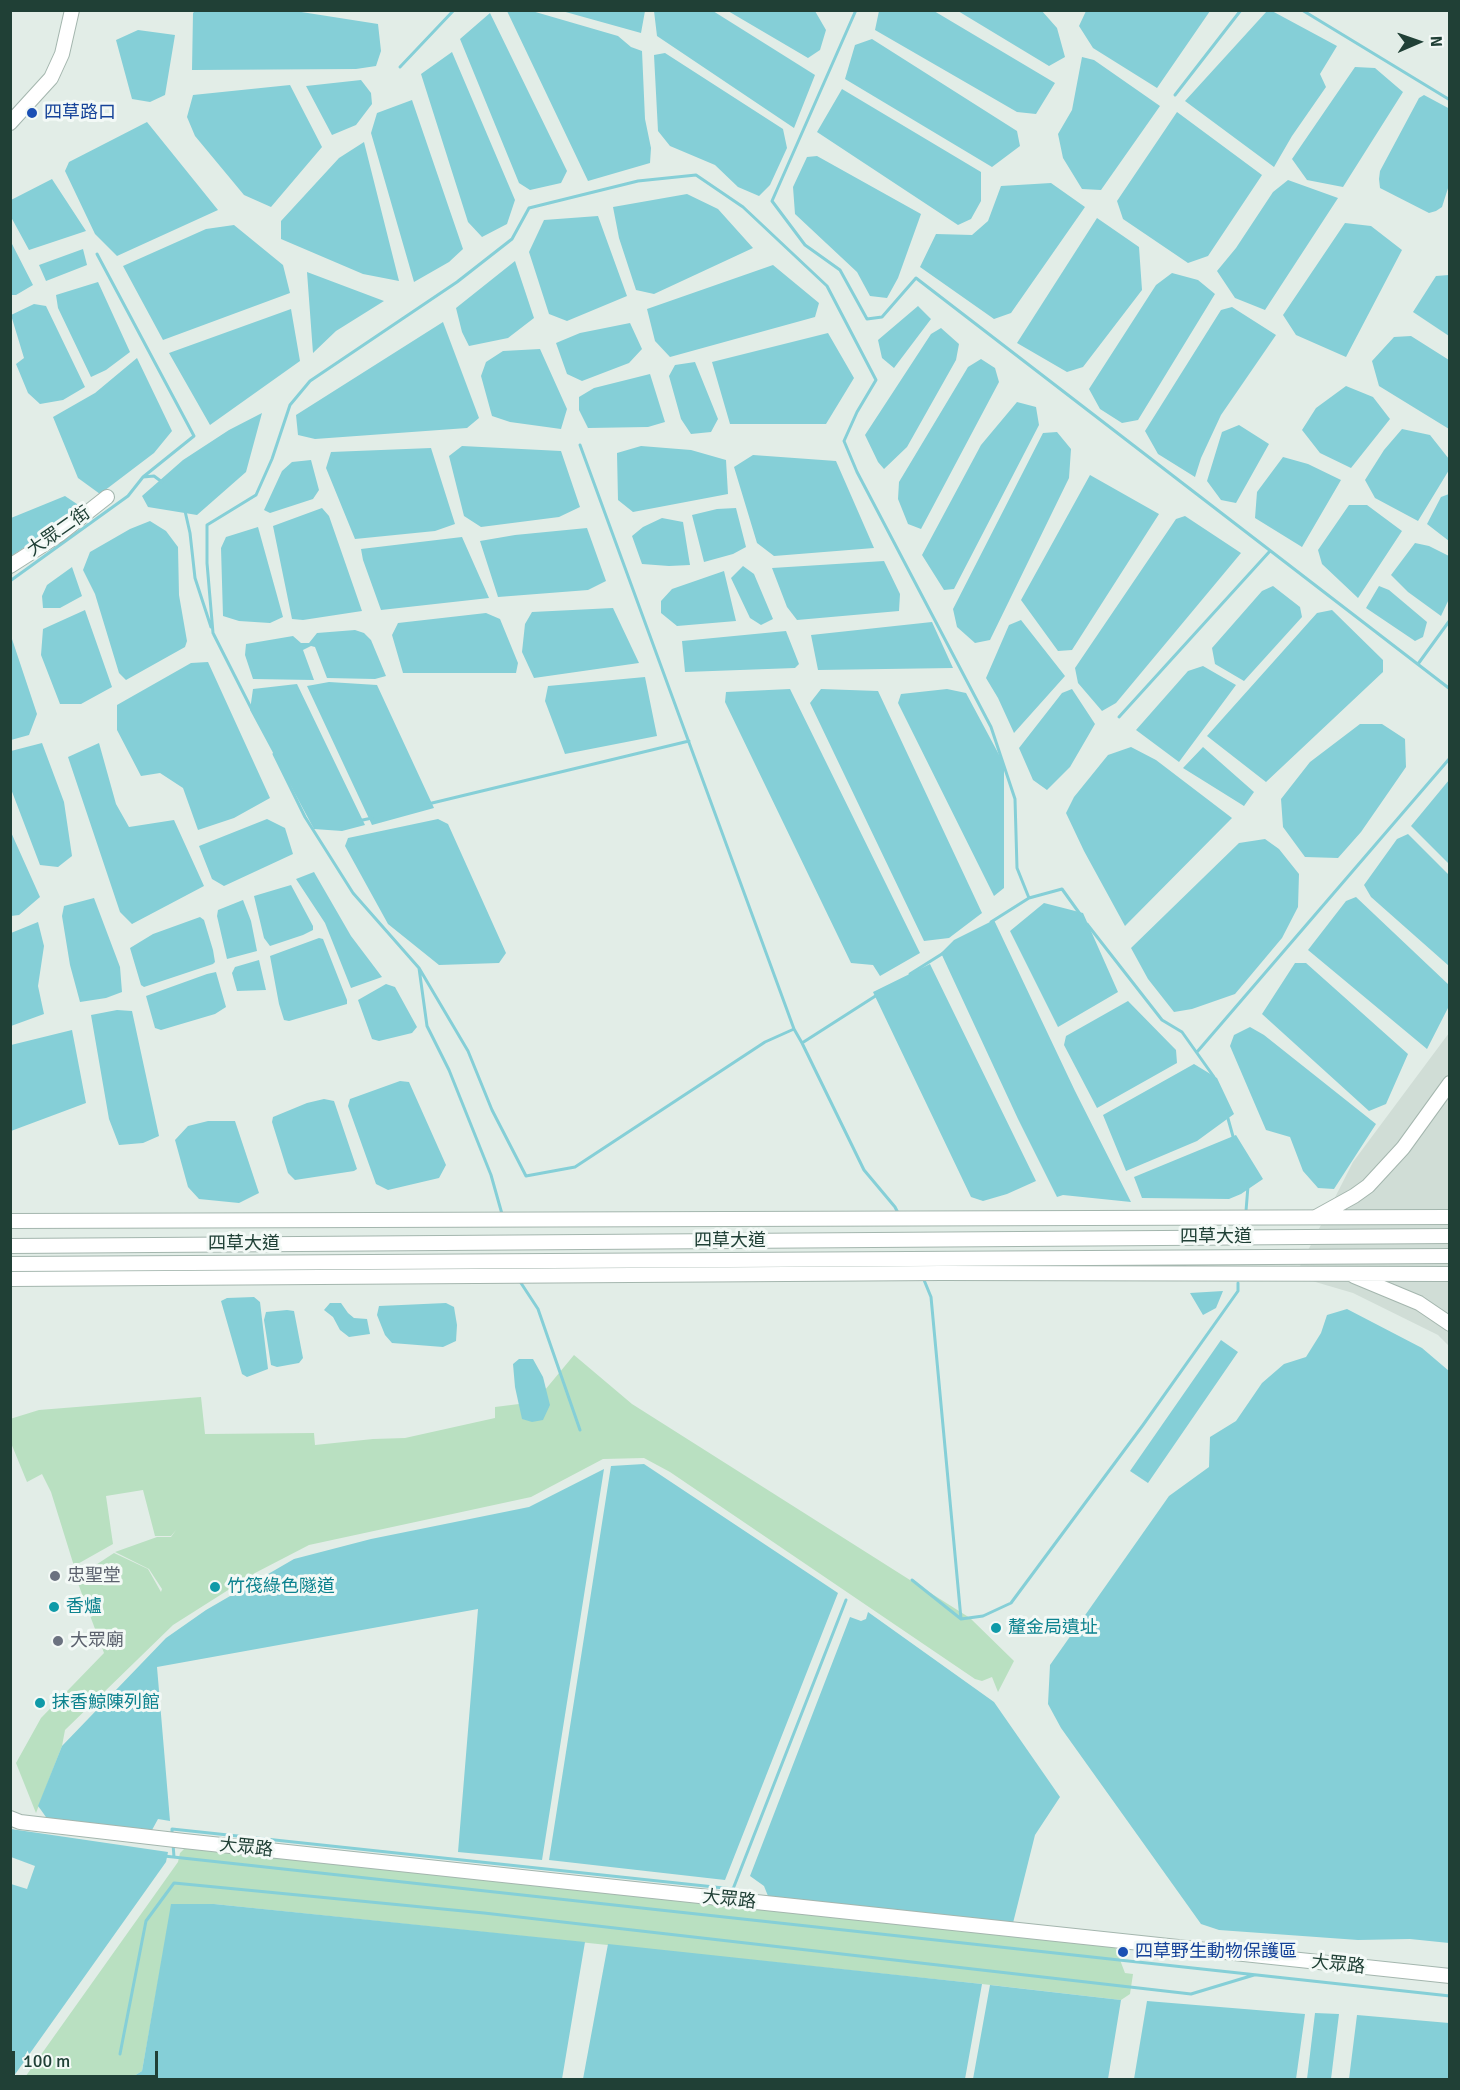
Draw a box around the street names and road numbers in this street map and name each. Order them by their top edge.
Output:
street label: 大眾二街 [23,503,95,561]
street label: 四草大道 [1180,1226,1252,1248]
street label: 四草大道 [694,1230,766,1252]
street label: 四草大道 [208,1233,280,1255]
street label: 大眾路 [218,1834,274,1862]
street label: 大眾路 [701,1886,757,1914]
street label: 大眾路 [1310,1951,1366,1979]

